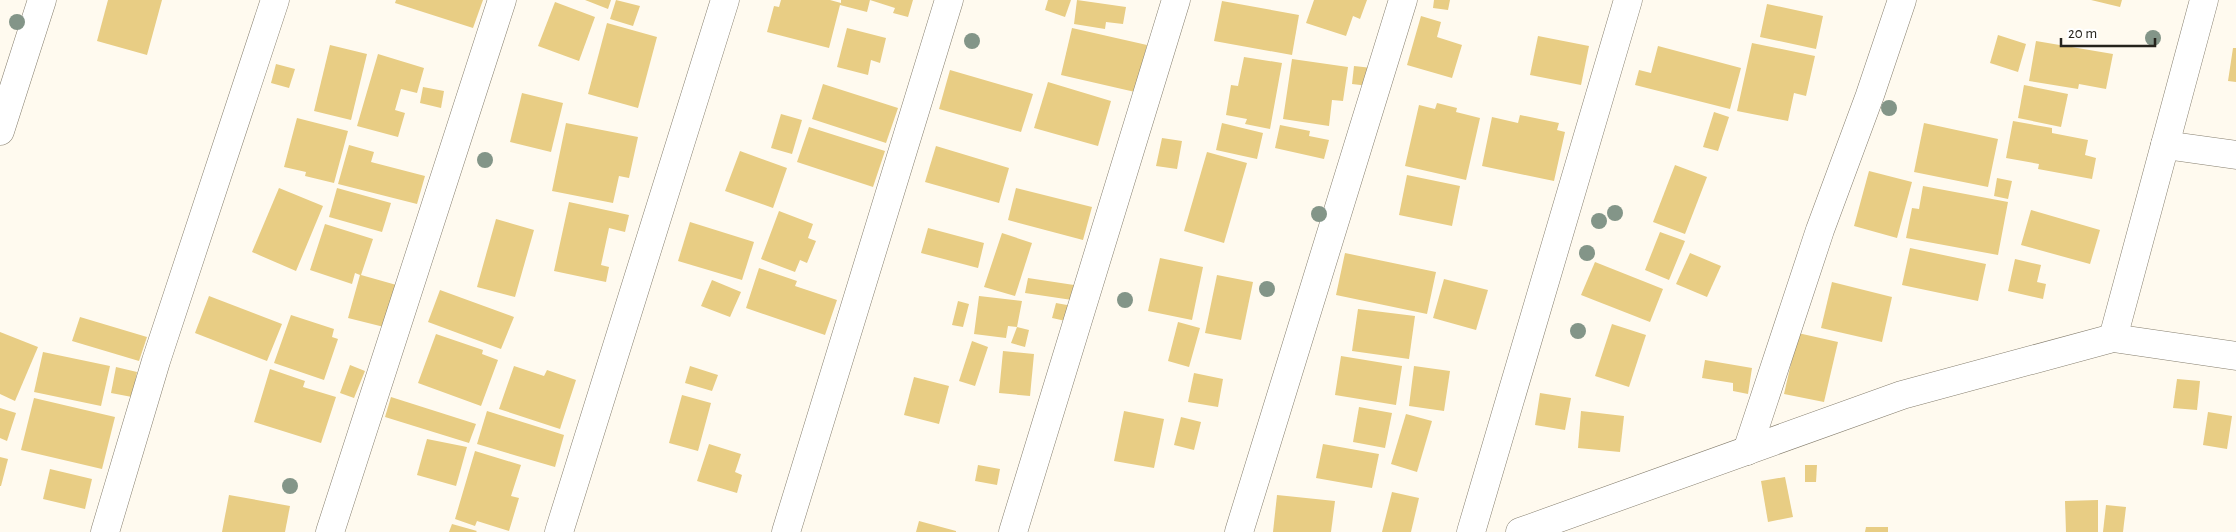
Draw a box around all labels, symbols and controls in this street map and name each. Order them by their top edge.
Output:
scale bar [2061,15,2155,47]
text: 20 m [2068,26,2097,41]

